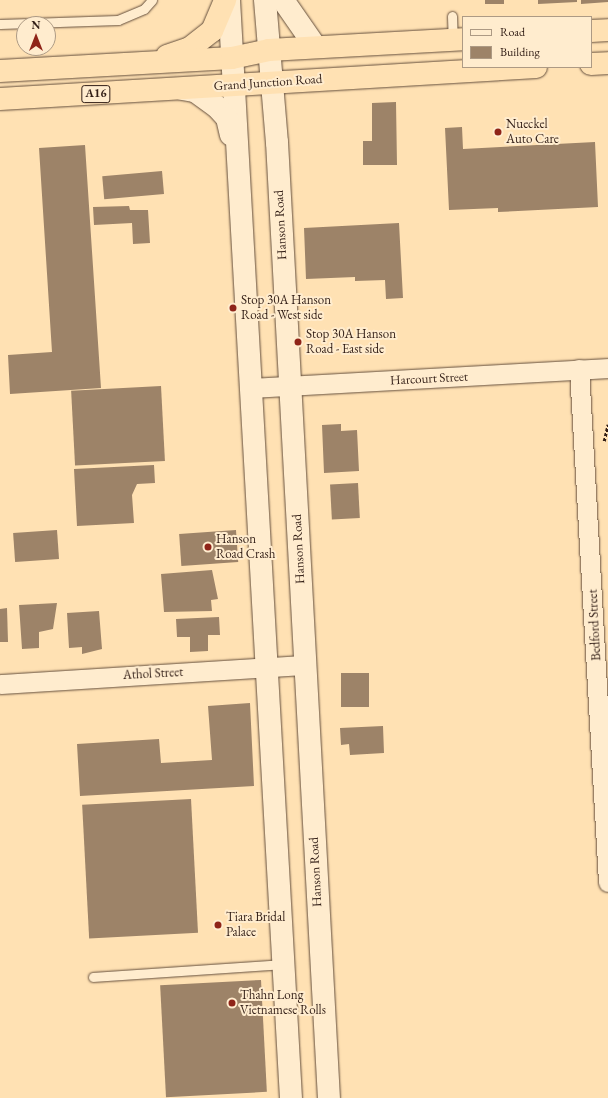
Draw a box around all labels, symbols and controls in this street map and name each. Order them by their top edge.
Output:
north arrow [16,16,56,56]
legend [462,16,592,68]
text: N [32,18,40,32]
text: Road [500,24,525,40]
text: Building [500,44,540,60]
street label: Grand Junction Road [213,71,323,95]
road number: A16 [81,84,111,104]
place label: Nueckel Auto Care [506,117,559,148]
marker: Nueckel Auto Care [493,127,503,137]
street label: Hanson Road [271,190,291,260]
place label: Stop 30A Hanson Road - West side [241,293,331,324]
marker: Stop 30A Hanson Road - West side [228,303,238,313]
place label: Stop 30A Hanson Road - East side [306,327,396,358]
marker: Stop 30A Hanson Road - East side [293,337,303,347]
street label: Harcourt Street [390,369,468,389]
street label: Hanson Road [289,514,309,584]
place label: Hanson Road Crash [216,532,275,563]
marker: Hanson Road Crash [203,542,213,552]
street label: Bedford Street [585,589,605,661]
street label: Athol Street [122,665,184,683]
street label: Hanson Road [306,837,326,907]
place label: Tiara Bridal Palace [226,910,285,941]
marker: Tiara Bridal Palace [213,920,223,930]
place label: Thahn Long Vietnamese Rolls [240,988,326,1019]
marker: Thahn Long Vietnamese Rolls [227,998,237,1008]

